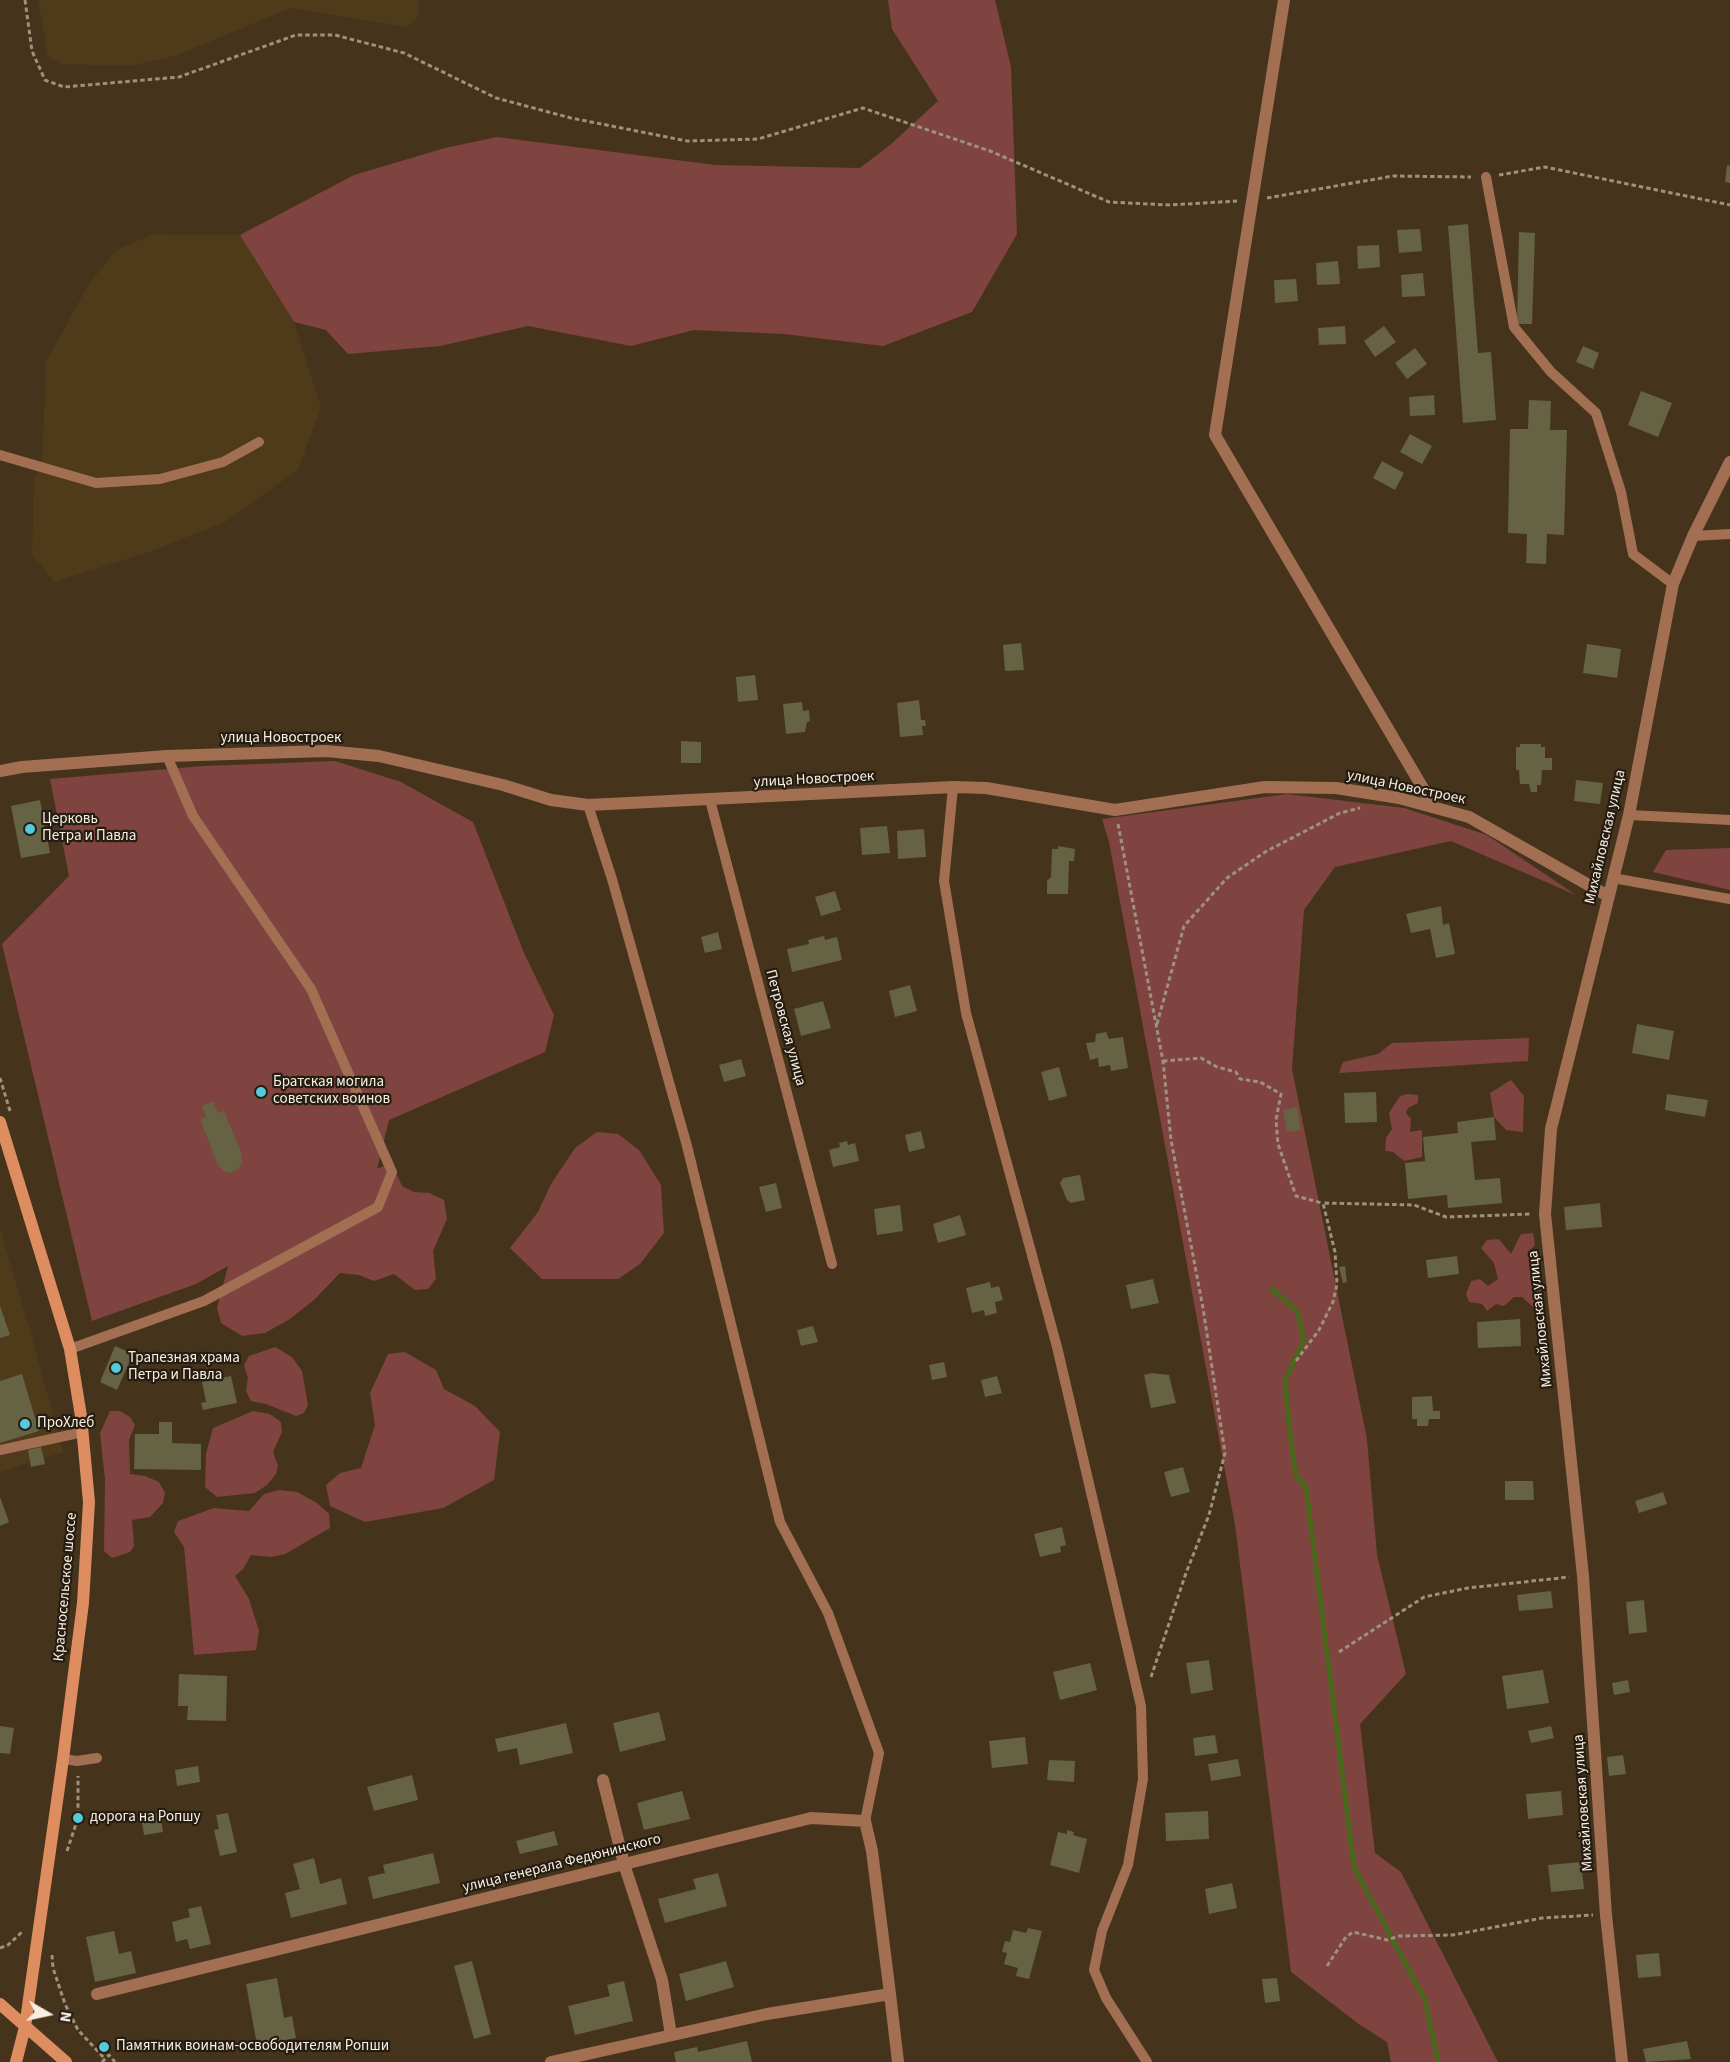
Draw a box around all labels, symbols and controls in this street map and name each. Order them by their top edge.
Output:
street label: улица Новостроек [221,730,341,748]
street label: улица Новостроек [1345,767,1467,809]
street label: улица Новостроек [753,768,875,792]
street label: Михайловская улица [1582,768,1630,906]
place label: Церковь Петра и Павла [42,811,136,846]
marker: Церковь Петра и Павла [23,822,37,836]
street label: Петровская улица [761,968,809,1088]
place label: Братская могила советских воинов [273,1074,390,1109]
marker: Братская могила советских воинов [254,1085,268,1099]
street label: Михайловская улица [1525,1250,1557,1388]
place label: Трапезная храма Петра и Павла [128,1350,240,1385]
marker: Трапезная храма Петра и Павла [109,1361,123,1375]
place label: ПроХлеб [37,1415,94,1433]
marker: ПроХлеб [18,1417,32,1431]
street label: Красносельское шоссе [51,1512,81,1662]
street label: Михайловская улица [1570,1734,1598,1872]
place label: дорога на Ропшу [90,1809,201,1827]
marker: дорога на Ропшу [71,1811,85,1825]
street label: улица генерала Федюнинского [461,1831,663,1897]
north arrow [18,1984,78,2044]
text: N [54,2010,77,2024]
place label: Памятник воинам-освободителям Ропши [116,2038,389,2056]
marker: Памятник воинам-освободителям Ропши [97,2040,111,2054]

